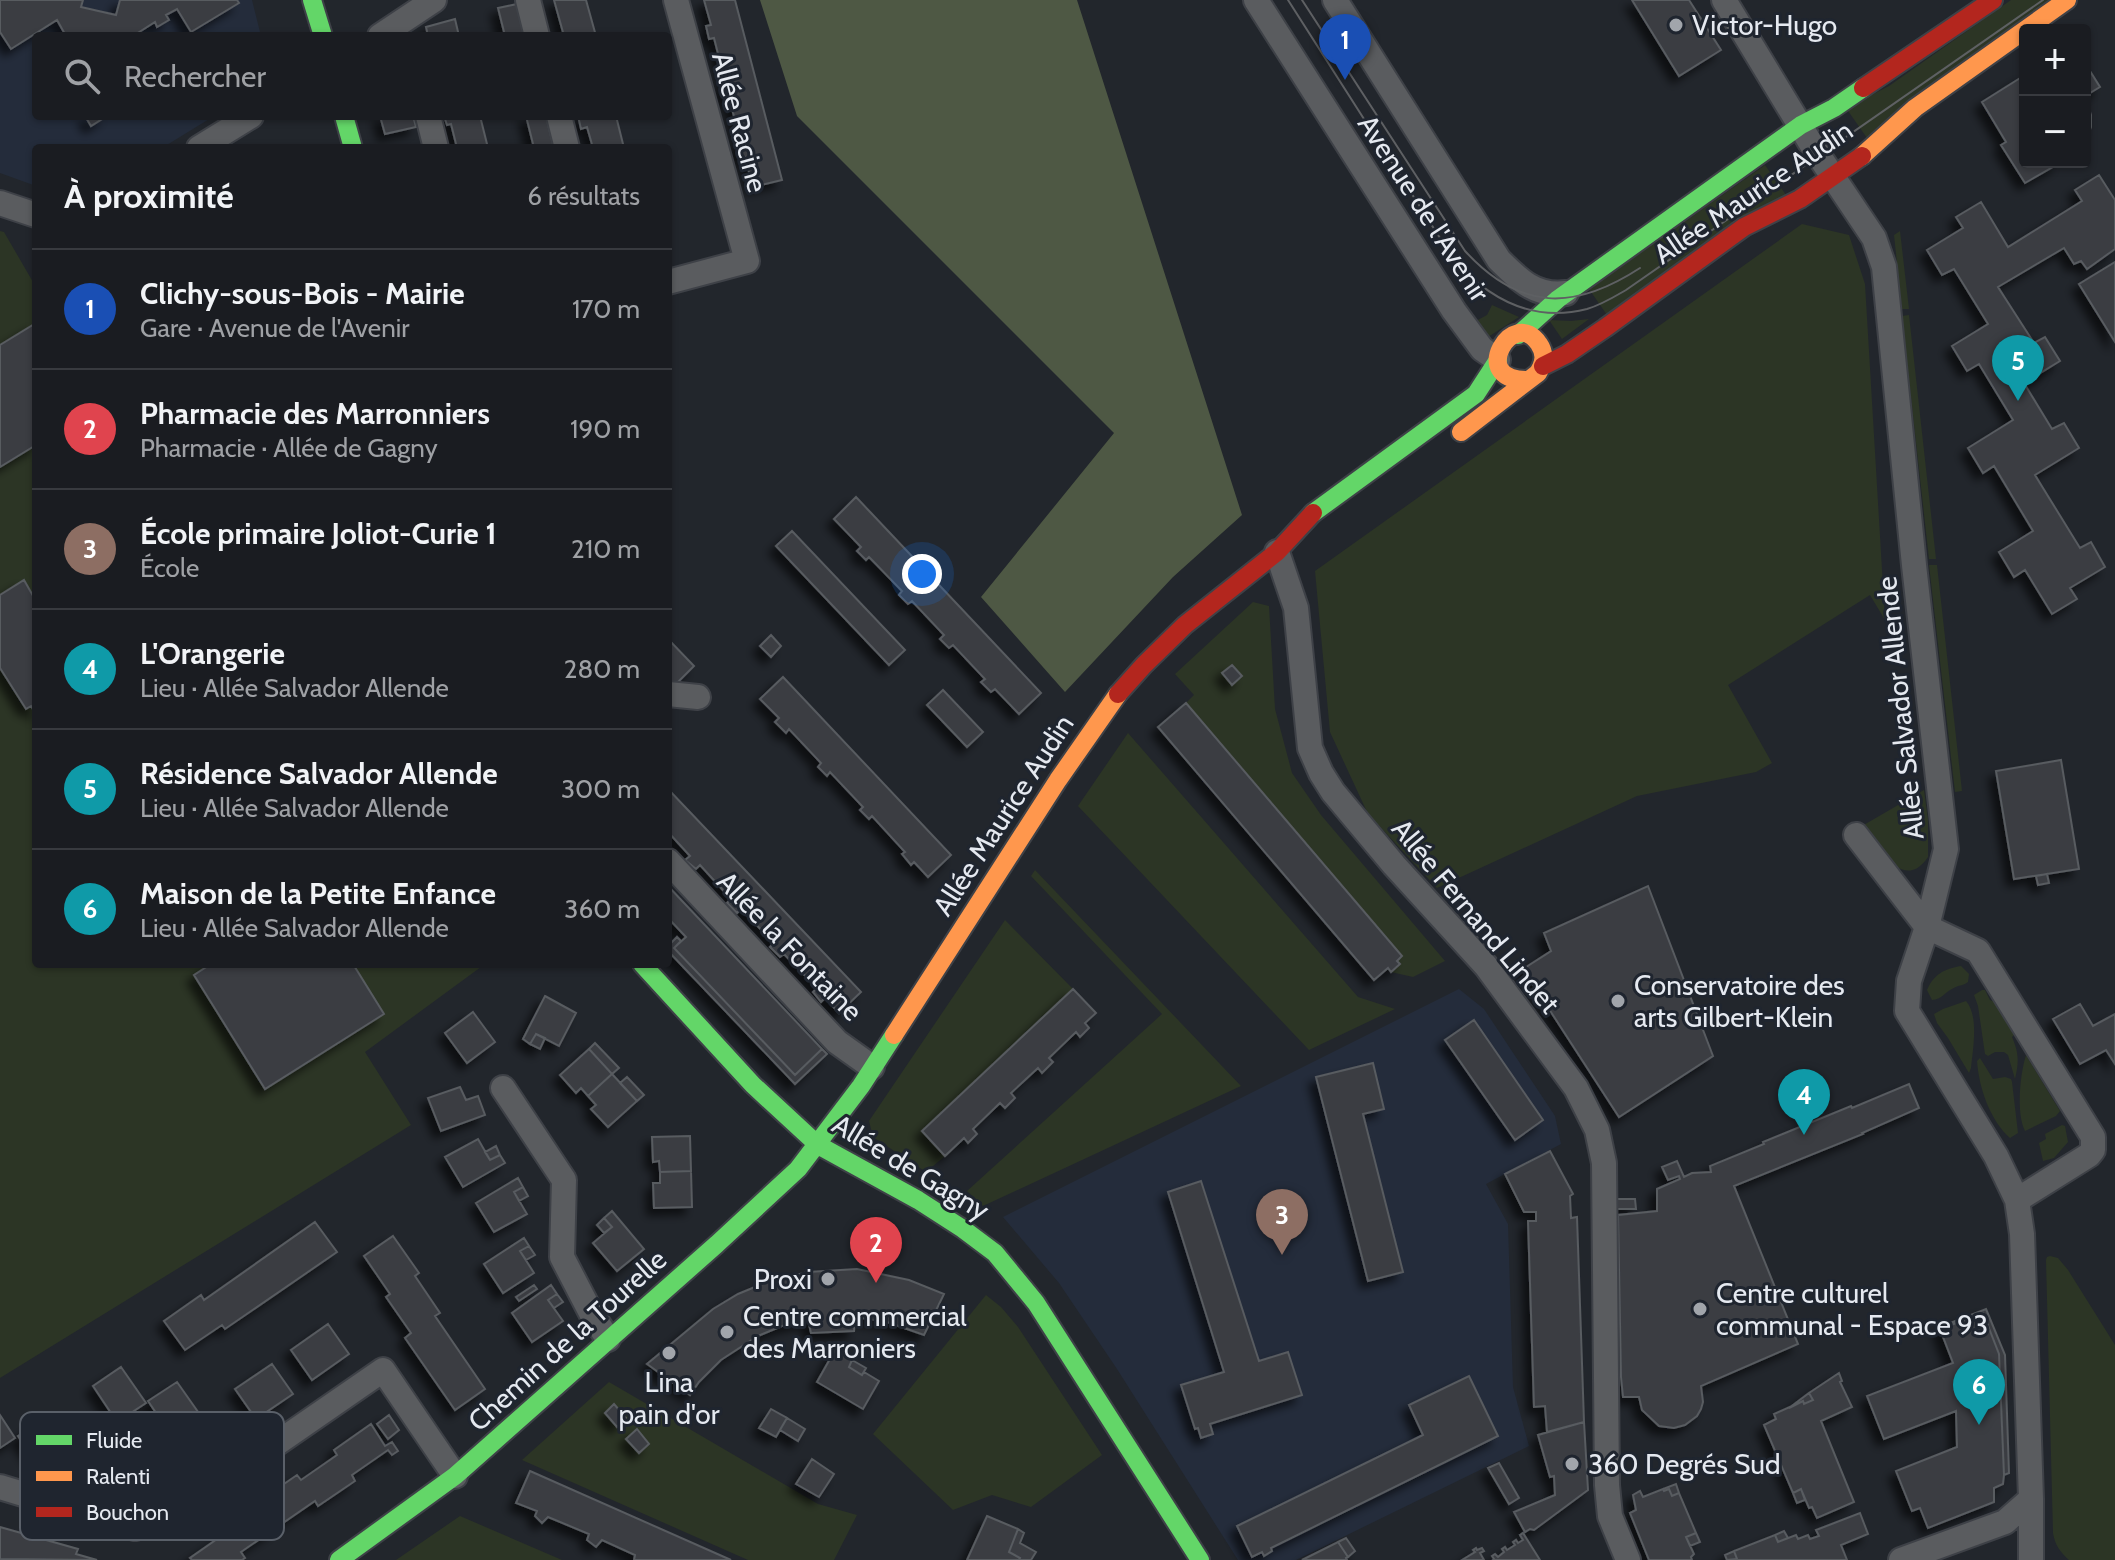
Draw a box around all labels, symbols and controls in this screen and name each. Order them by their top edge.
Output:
place label: Victor-Hugo [1692,8,1837,42]
pin: 1 [1319,14,1371,80]
marker: Victor-Hugo [1667,16,1685,34]
map controls [2019,24,2091,168]
button: + [2019,24,2091,96]
search box [32,32,672,120]
street label: Allée Racine [705,48,775,196]
icon: search [60,54,104,98]
text: Rechercher [124,58,266,95]
button: − [2019,96,2091,168]
street label: Avenue de l'Avenir [1351,108,1497,308]
street label: Allée Maurice Audin [1647,113,1859,271]
text: À proximité [64,175,234,217]
text: 6 résultats [527,180,640,212]
text: Clichy-sous-Bois - Mairie [140,275,465,312]
text: 1 [85,293,95,325]
text: 170 m [572,293,640,325]
text: Gare · Avenue de l'Avenir [140,312,409,344]
pin: 5 [1992,335,2044,401]
text: Pharmacie des Marronniers [140,395,490,432]
text: 2 [83,413,97,445]
text: 190 m [570,413,640,445]
text: Pharmacie · Allée de Gagny [140,432,438,464]
text: École primaire Joliot-Curie 1 [140,515,497,552]
text: 3 [83,533,97,565]
text: 210 m [571,533,640,565]
text: École [140,552,199,584]
your location [902,554,942,594]
street label: Allée Salvador Allende [1869,575,1931,841]
text: L'Orangerie [140,635,285,672]
text: 4 [82,653,98,685]
text: 280 m [564,653,640,685]
text: Lieu · Allée Salvador Allende [140,672,449,704]
street label: Allée Maurice Audin [925,708,1081,922]
text: Résidence Salvador Allende [140,755,498,792]
text: 5 [83,773,97,805]
text: 300 m [561,773,640,805]
text: Lieu · Allée Salvador Allende [140,792,449,824]
street label: Allée Fernand Lindet [1385,812,1567,1020]
street label: Allée la Fontaine [710,864,870,1028]
text: Maison de la Petite Enfance [140,875,496,912]
text: 6 [83,893,97,925]
text: 360 m [564,893,640,925]
text: Lieu · Allée Salvador Allende [140,912,449,944]
place label: Conservatoire des arts Gilbert-Klein [1634,968,1845,1034]
marker: Conservatoire des arts Gilbert-Klein [1609,992,1627,1010]
pin: 4 [1778,1069,1830,1135]
street label: Allée de Gagny [826,1107,996,1227]
pin: 3 [1256,1189,1308,1255]
pin: 2 [850,1217,902,1283]
street label: Chemin de la Tourelle [461,1242,673,1438]
place label: Proxi [754,1262,812,1296]
marker: Proxi [819,1270,837,1288]
place label: Centre culturel communal - Espace 93 [1716,1276,1988,1342]
place label: Centre commercial des Marroniers [743,1299,967,1365]
marker: Centre culturel communal - Espace 93 [1691,1300,1709,1318]
marker: Centre commercial des Marroniers [718,1323,736,1341]
marker: Lina pain d'or [660,1344,678,1362]
pin: 6 [1953,1359,2005,1425]
place label: Lina pain d'or [619,1365,720,1431]
legend [20,1412,284,1540]
text: Fluide [86,1427,142,1454]
place label: 360 Degrés Sud [1588,1447,1780,1481]
marker: 360 Degrés Sud [1563,1455,1581,1473]
text: Ralenti [86,1463,150,1490]
text: Bouchon [86,1499,169,1526]

